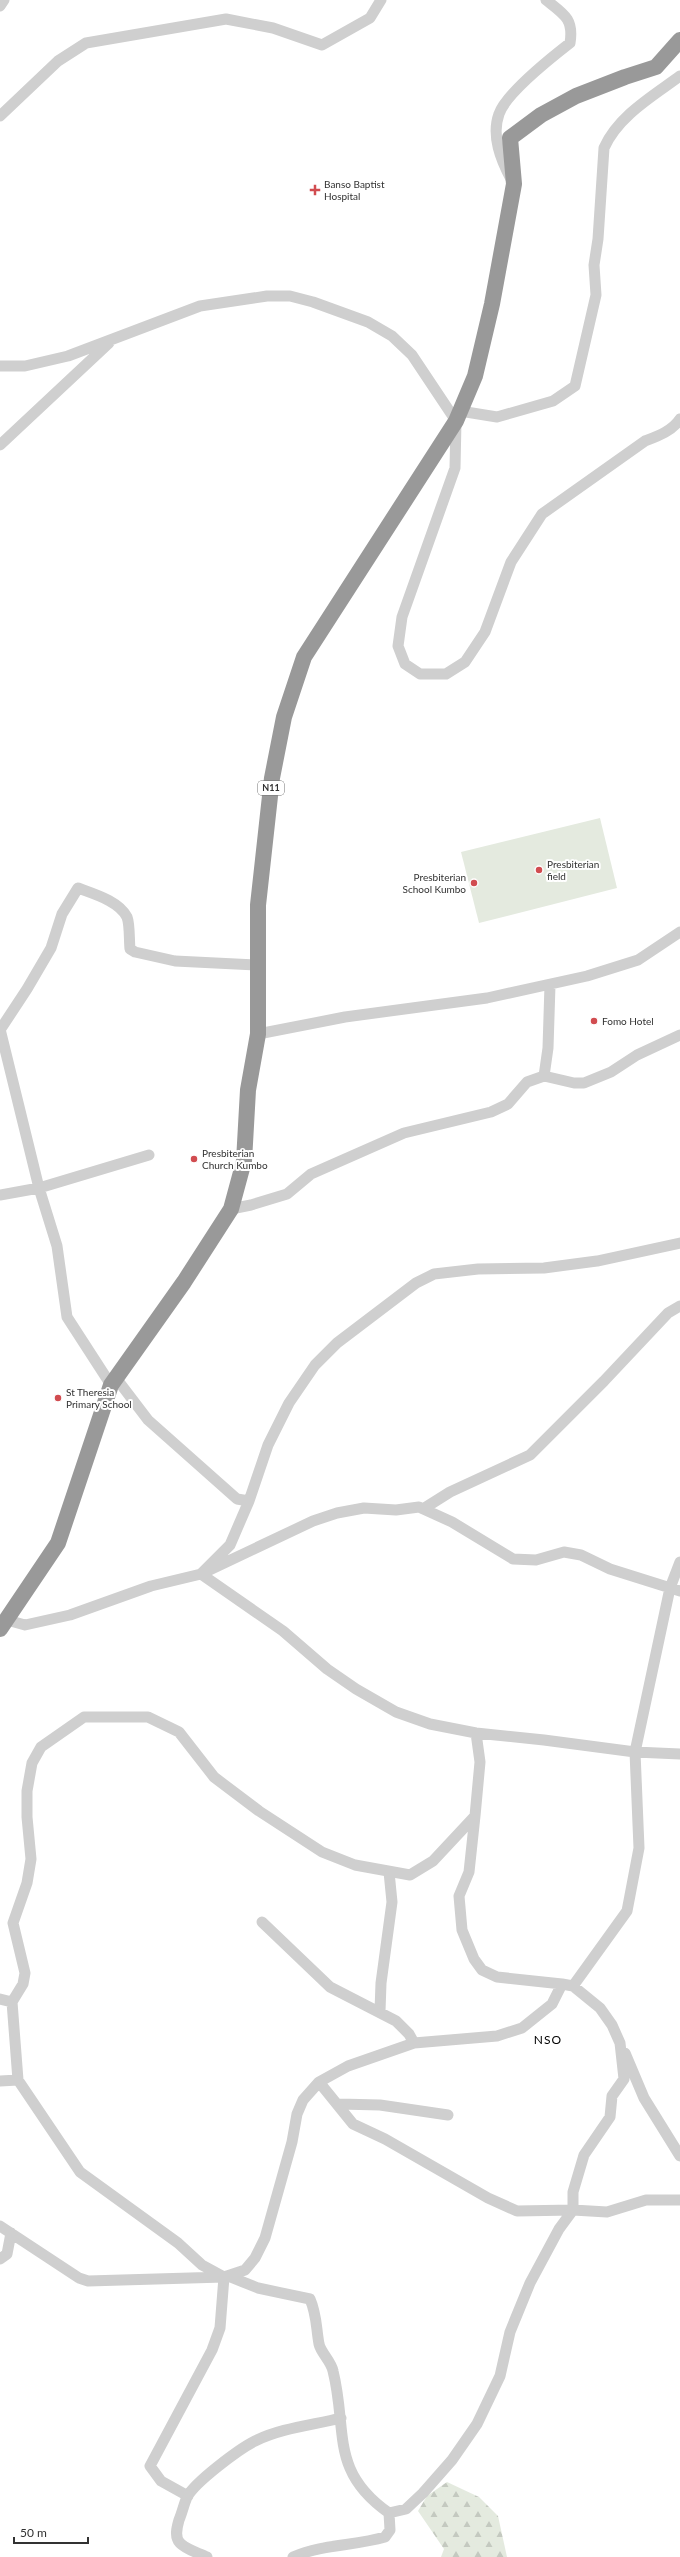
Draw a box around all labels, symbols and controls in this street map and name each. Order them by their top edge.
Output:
place label: Banso Baptist Hospital [324,178,385,202]
marker: Banso Baptist Hospital [309,184,321,196]
road number: N11 [258,781,284,795]
place label: Presbiterian field [547,858,599,882]
marker: Presbiterian field [534,865,544,875]
place label: Presbiterian School Kumbo [403,871,466,895]
marker: Presbiterian School Kumbo [469,878,479,888]
place label: Fomo Hotel [602,1015,654,1027]
marker: Fomo Hotel [589,1016,599,1026]
place label: Presbiterian Church Kumbo [202,1147,268,1171]
marker: Presbiterian Church Kumbo [189,1154,199,1164]
place label: St Theresia Primary School [66,1386,132,1410]
marker: St Theresia Primary School [53,1393,63,1403]
district label: NSO [534,2032,562,2047]
scale bar [14,2519,88,2545]
text: 50 m [20,2525,47,2540]

